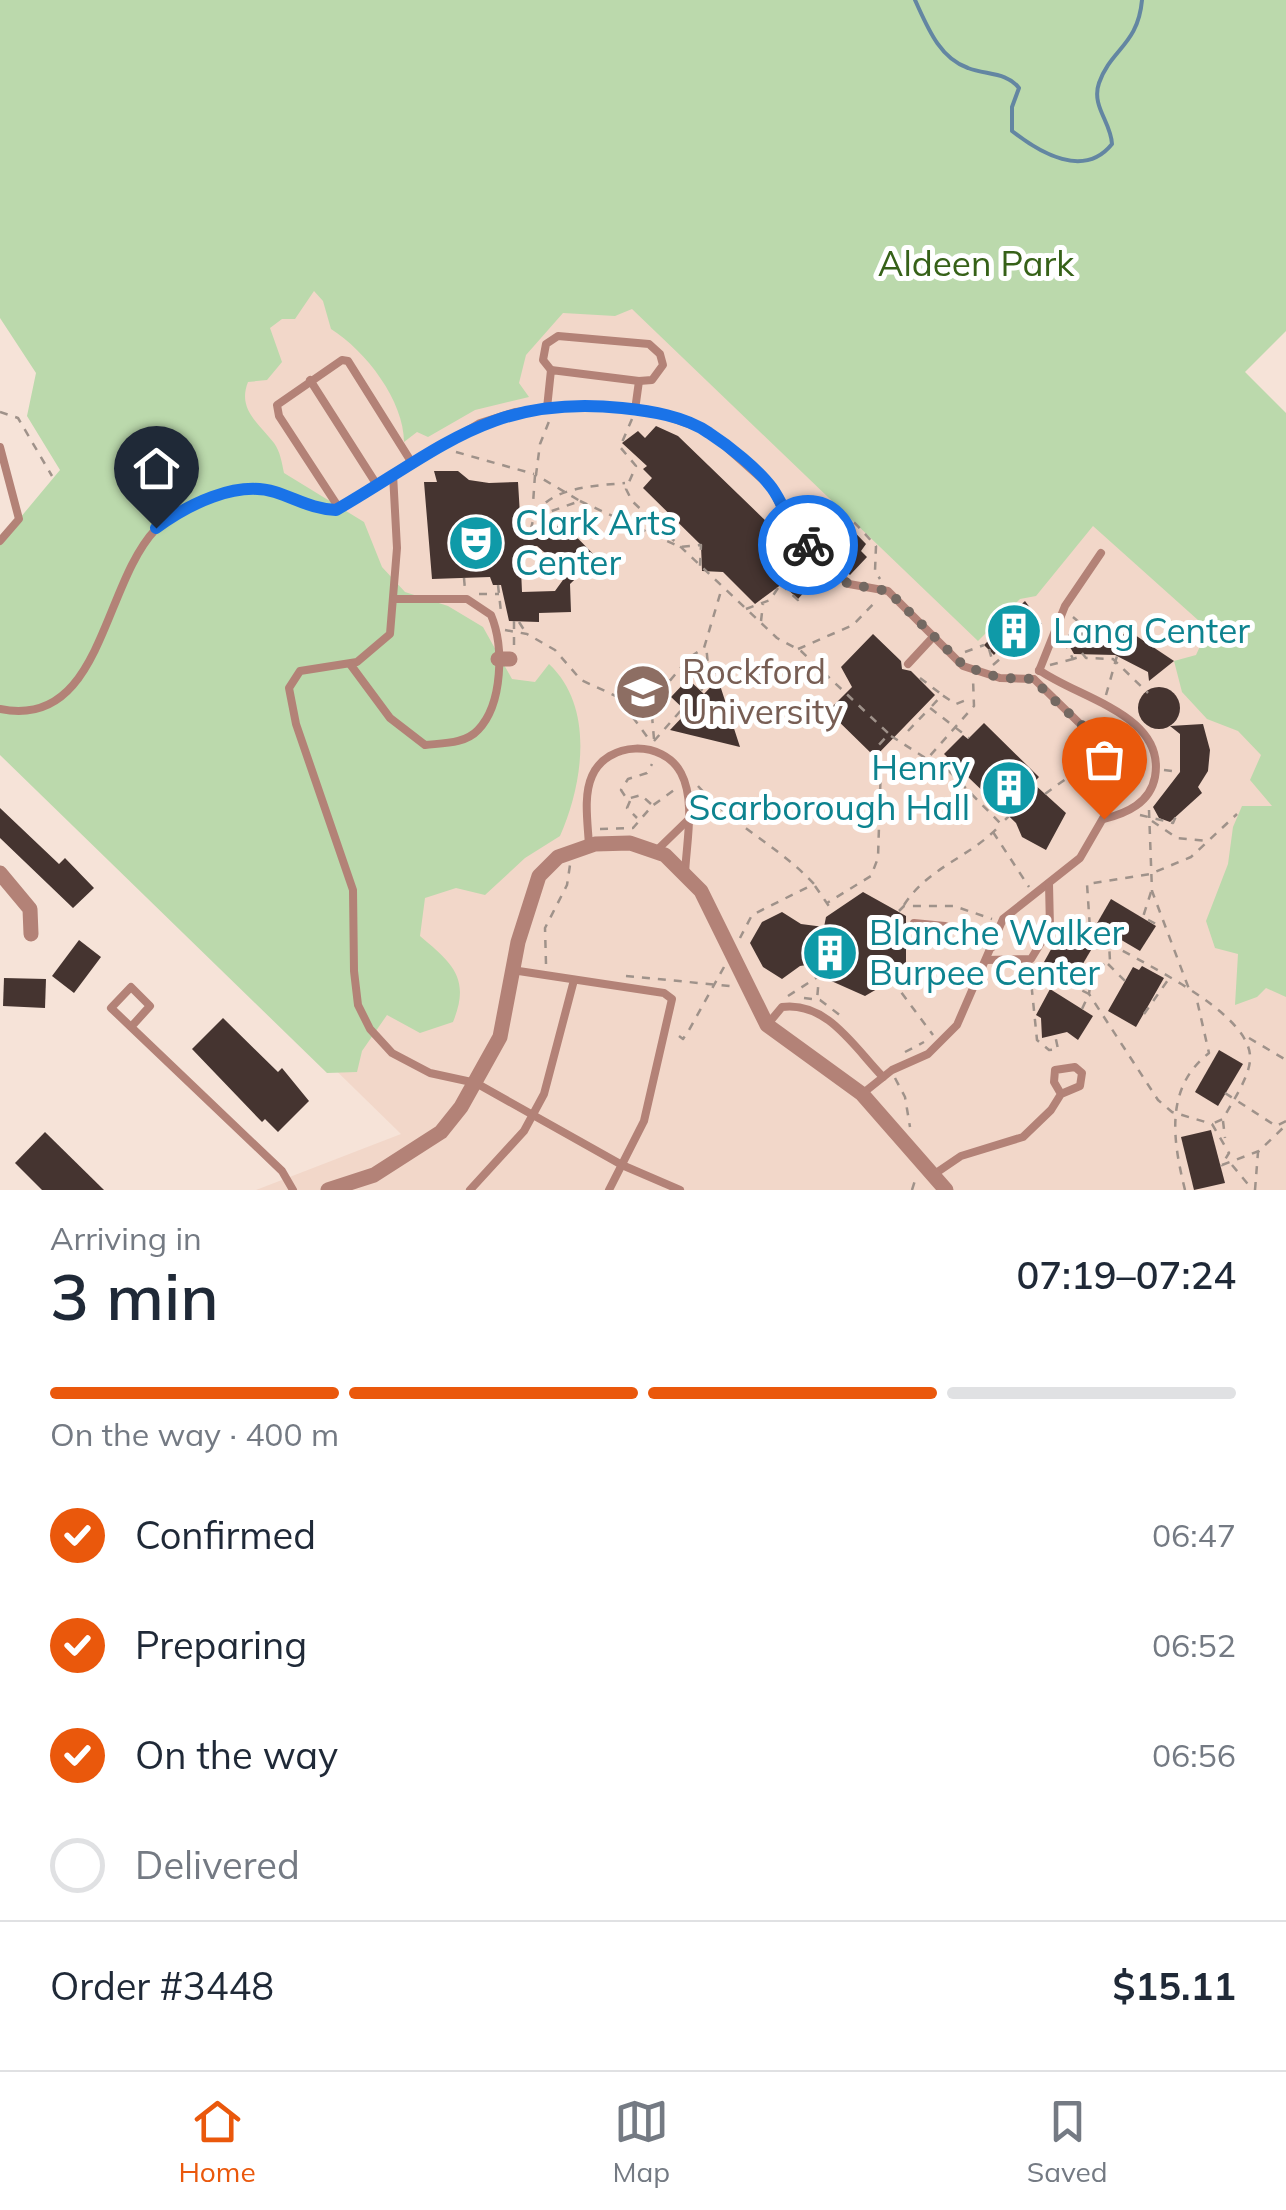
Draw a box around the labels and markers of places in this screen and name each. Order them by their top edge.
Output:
pin [114,426,199,529]
place label: Clark Arts Center [515,500,677,584]
theatre icon: Clark Arts Center [446,513,506,573]
building icon: Lang Center [984,601,1044,661]
place label: Lang Center [1053,608,1250,652]
place label: Rockford University [682,649,843,733]
school or university icon: Rockford University [613,662,673,722]
pin [1062,717,1147,820]
place label: Henry Scarborough Hall [688,745,970,829]
building icon: Henry Scarborough Hall [979,758,1039,818]
place label: Blanche Walker Burpee Center [869,910,1125,994]
building icon: Blanche Walker Burpee Center [800,923,860,983]

